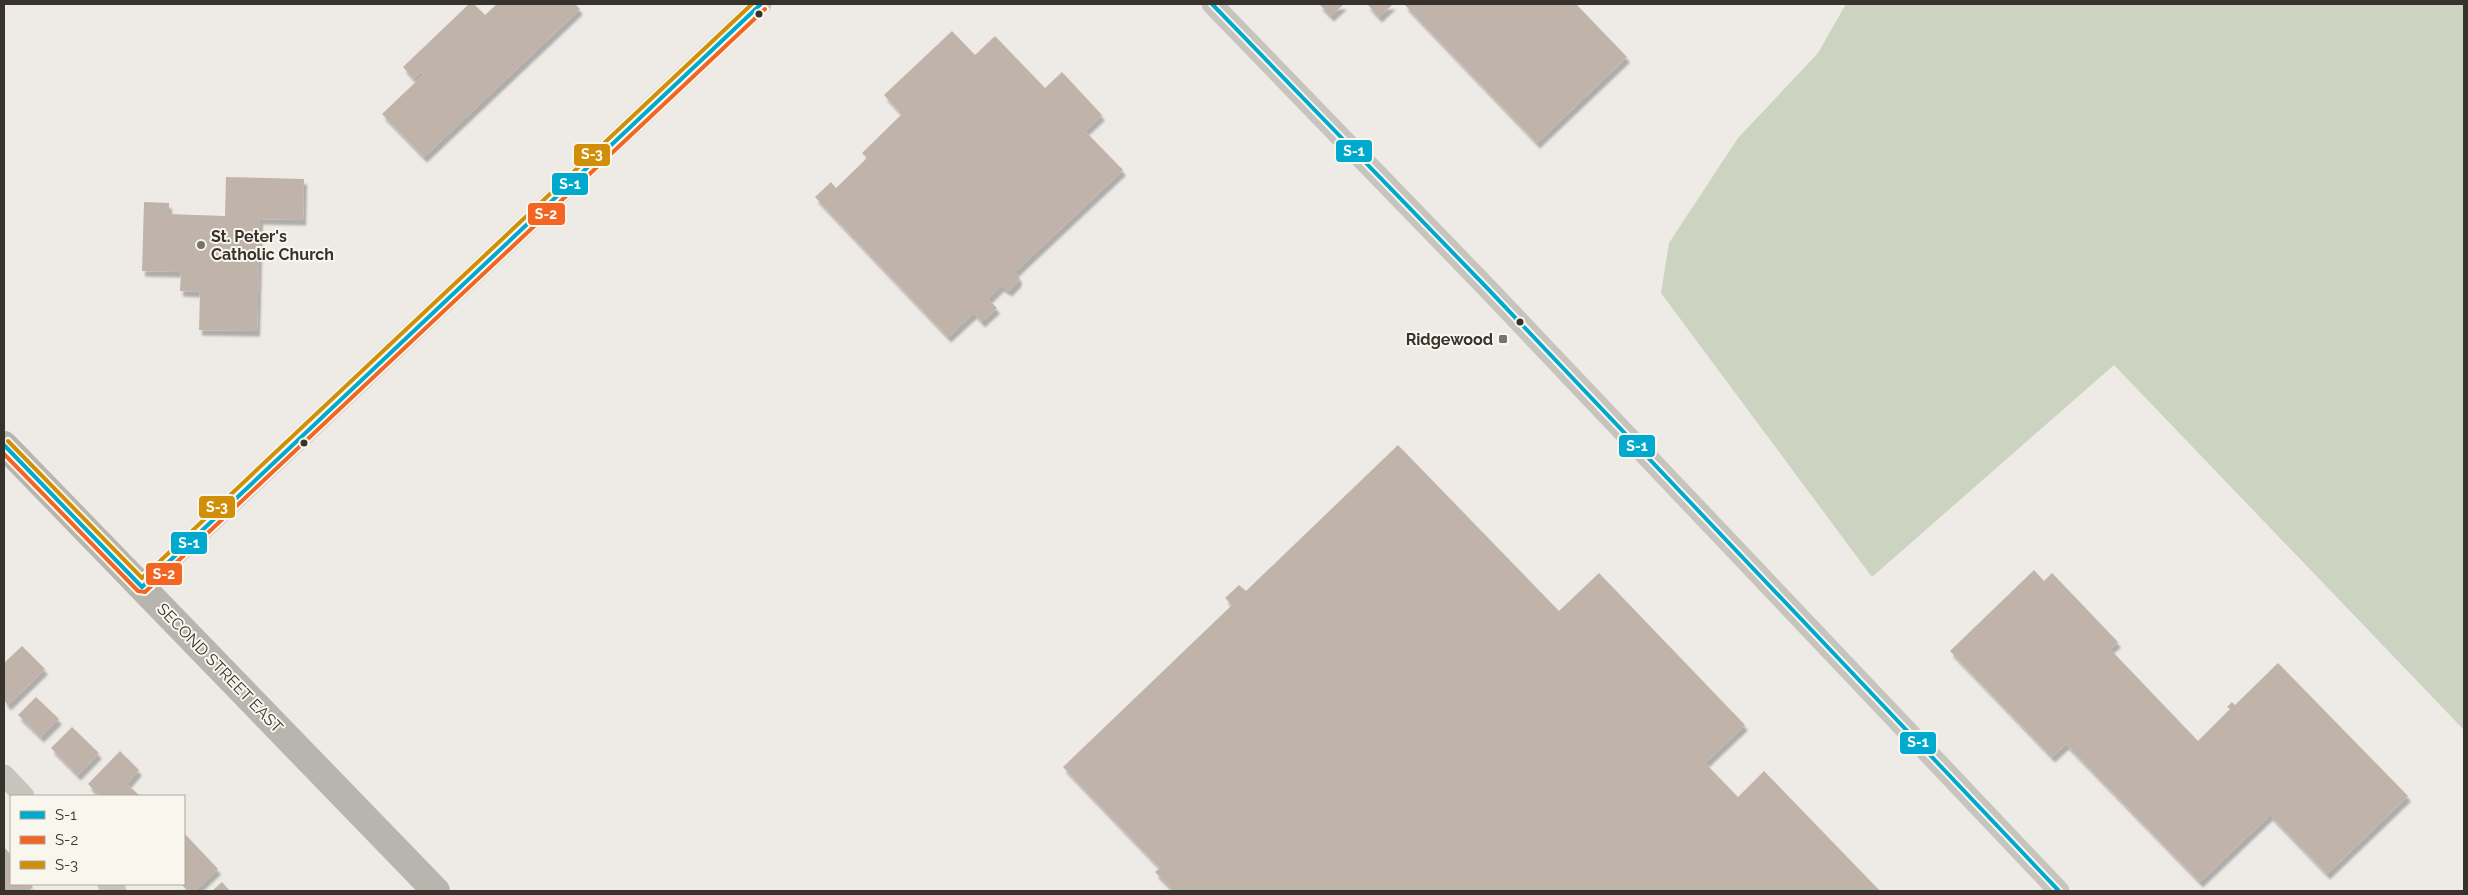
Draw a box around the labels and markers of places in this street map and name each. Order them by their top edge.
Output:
unlabelled marker [754,9,764,19]
place label: St. Peter's Catholic Church [211,227,334,264]
marker: St. Peter's Catholic Church [195,239,207,251]
unlabelled marker [1515,317,1525,327]
place label: Ridgewood [1406,330,1493,349]
marker: Ridgewood [1497,333,1509,345]
unlabelled marker [299,438,309,448]

